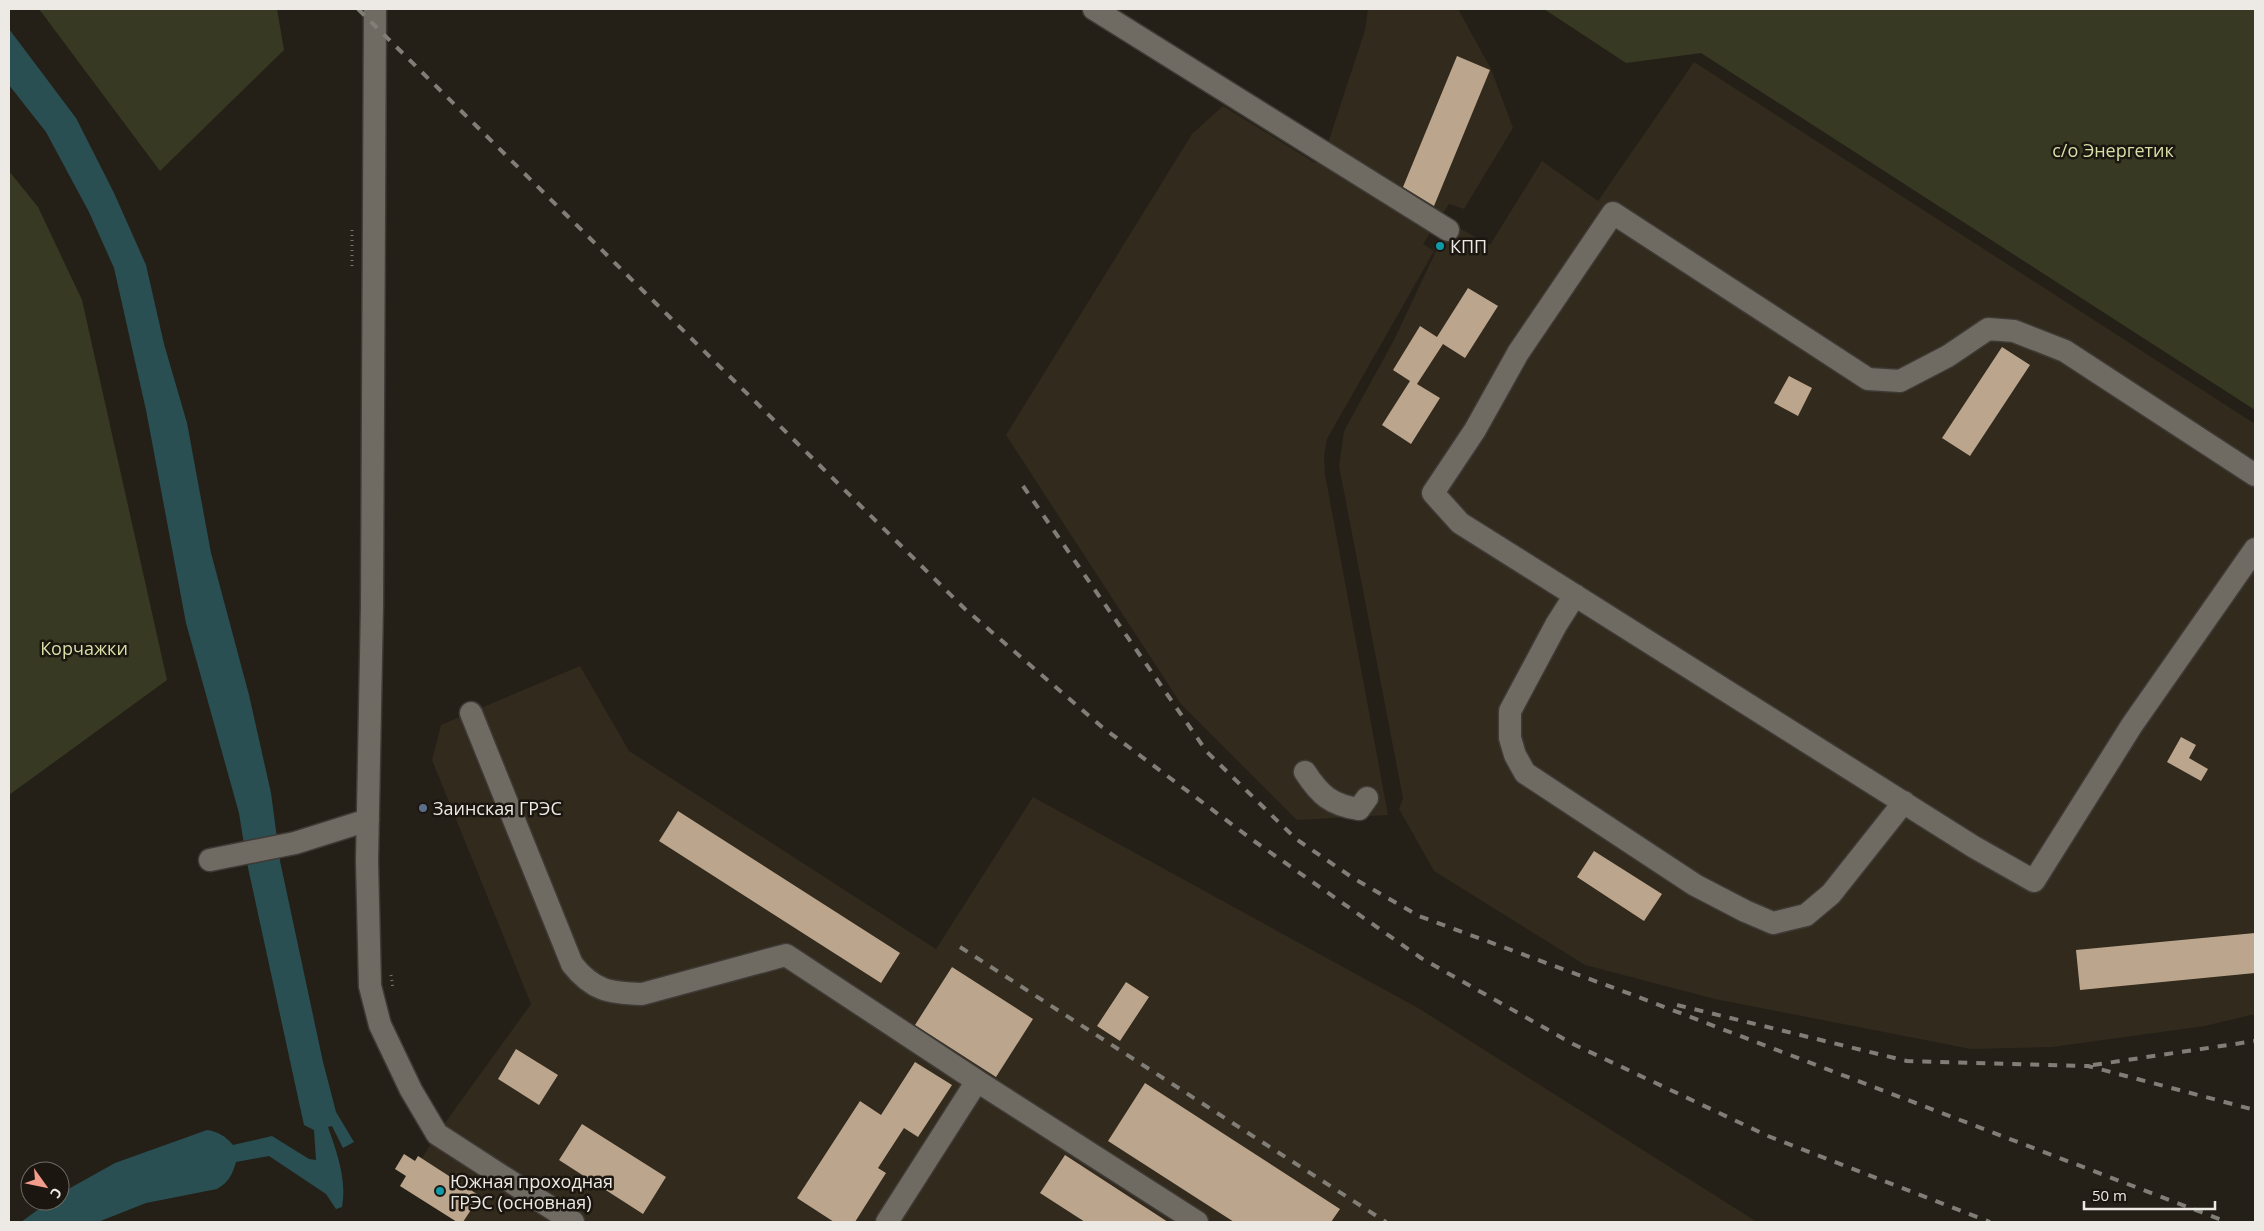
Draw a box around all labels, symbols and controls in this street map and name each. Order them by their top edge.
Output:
park label: с/о Энергетик [2052,138,2175,162]
place label: КПП [1450,234,1487,258]
marker: КПП [1434,240,1446,252]
park label: Корчажки [40,636,128,660]
place label: Заинская ГРЭС [433,796,562,820]
marker: Заинская ГРЭС [417,802,429,814]
north arrow [20,1161,70,1211]
place label: Южная проходная ГРЭС (основная) [450,1169,613,1214]
scale bar [2084,1178,2215,1210]
text: С [46,1184,67,1202]
marker: Южная проходная ГРЭС (основная) [434,1185,446,1197]
text: 50 m [2092,1185,2127,1205]

